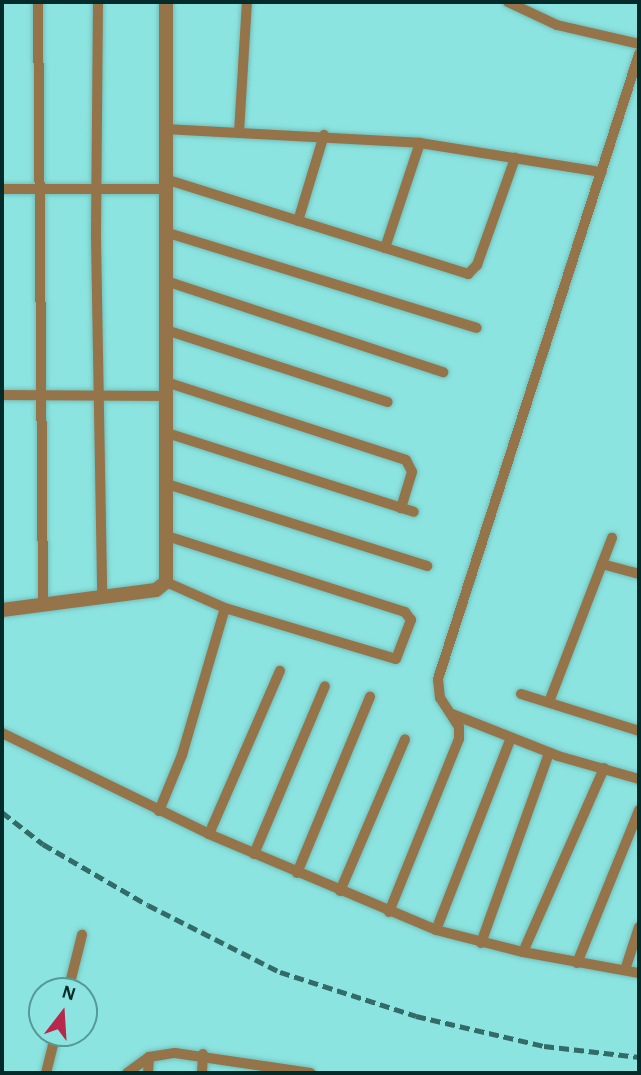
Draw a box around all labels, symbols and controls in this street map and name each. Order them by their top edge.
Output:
north arrow [28,977,98,1047]
text: N [60,982,78,1004]

